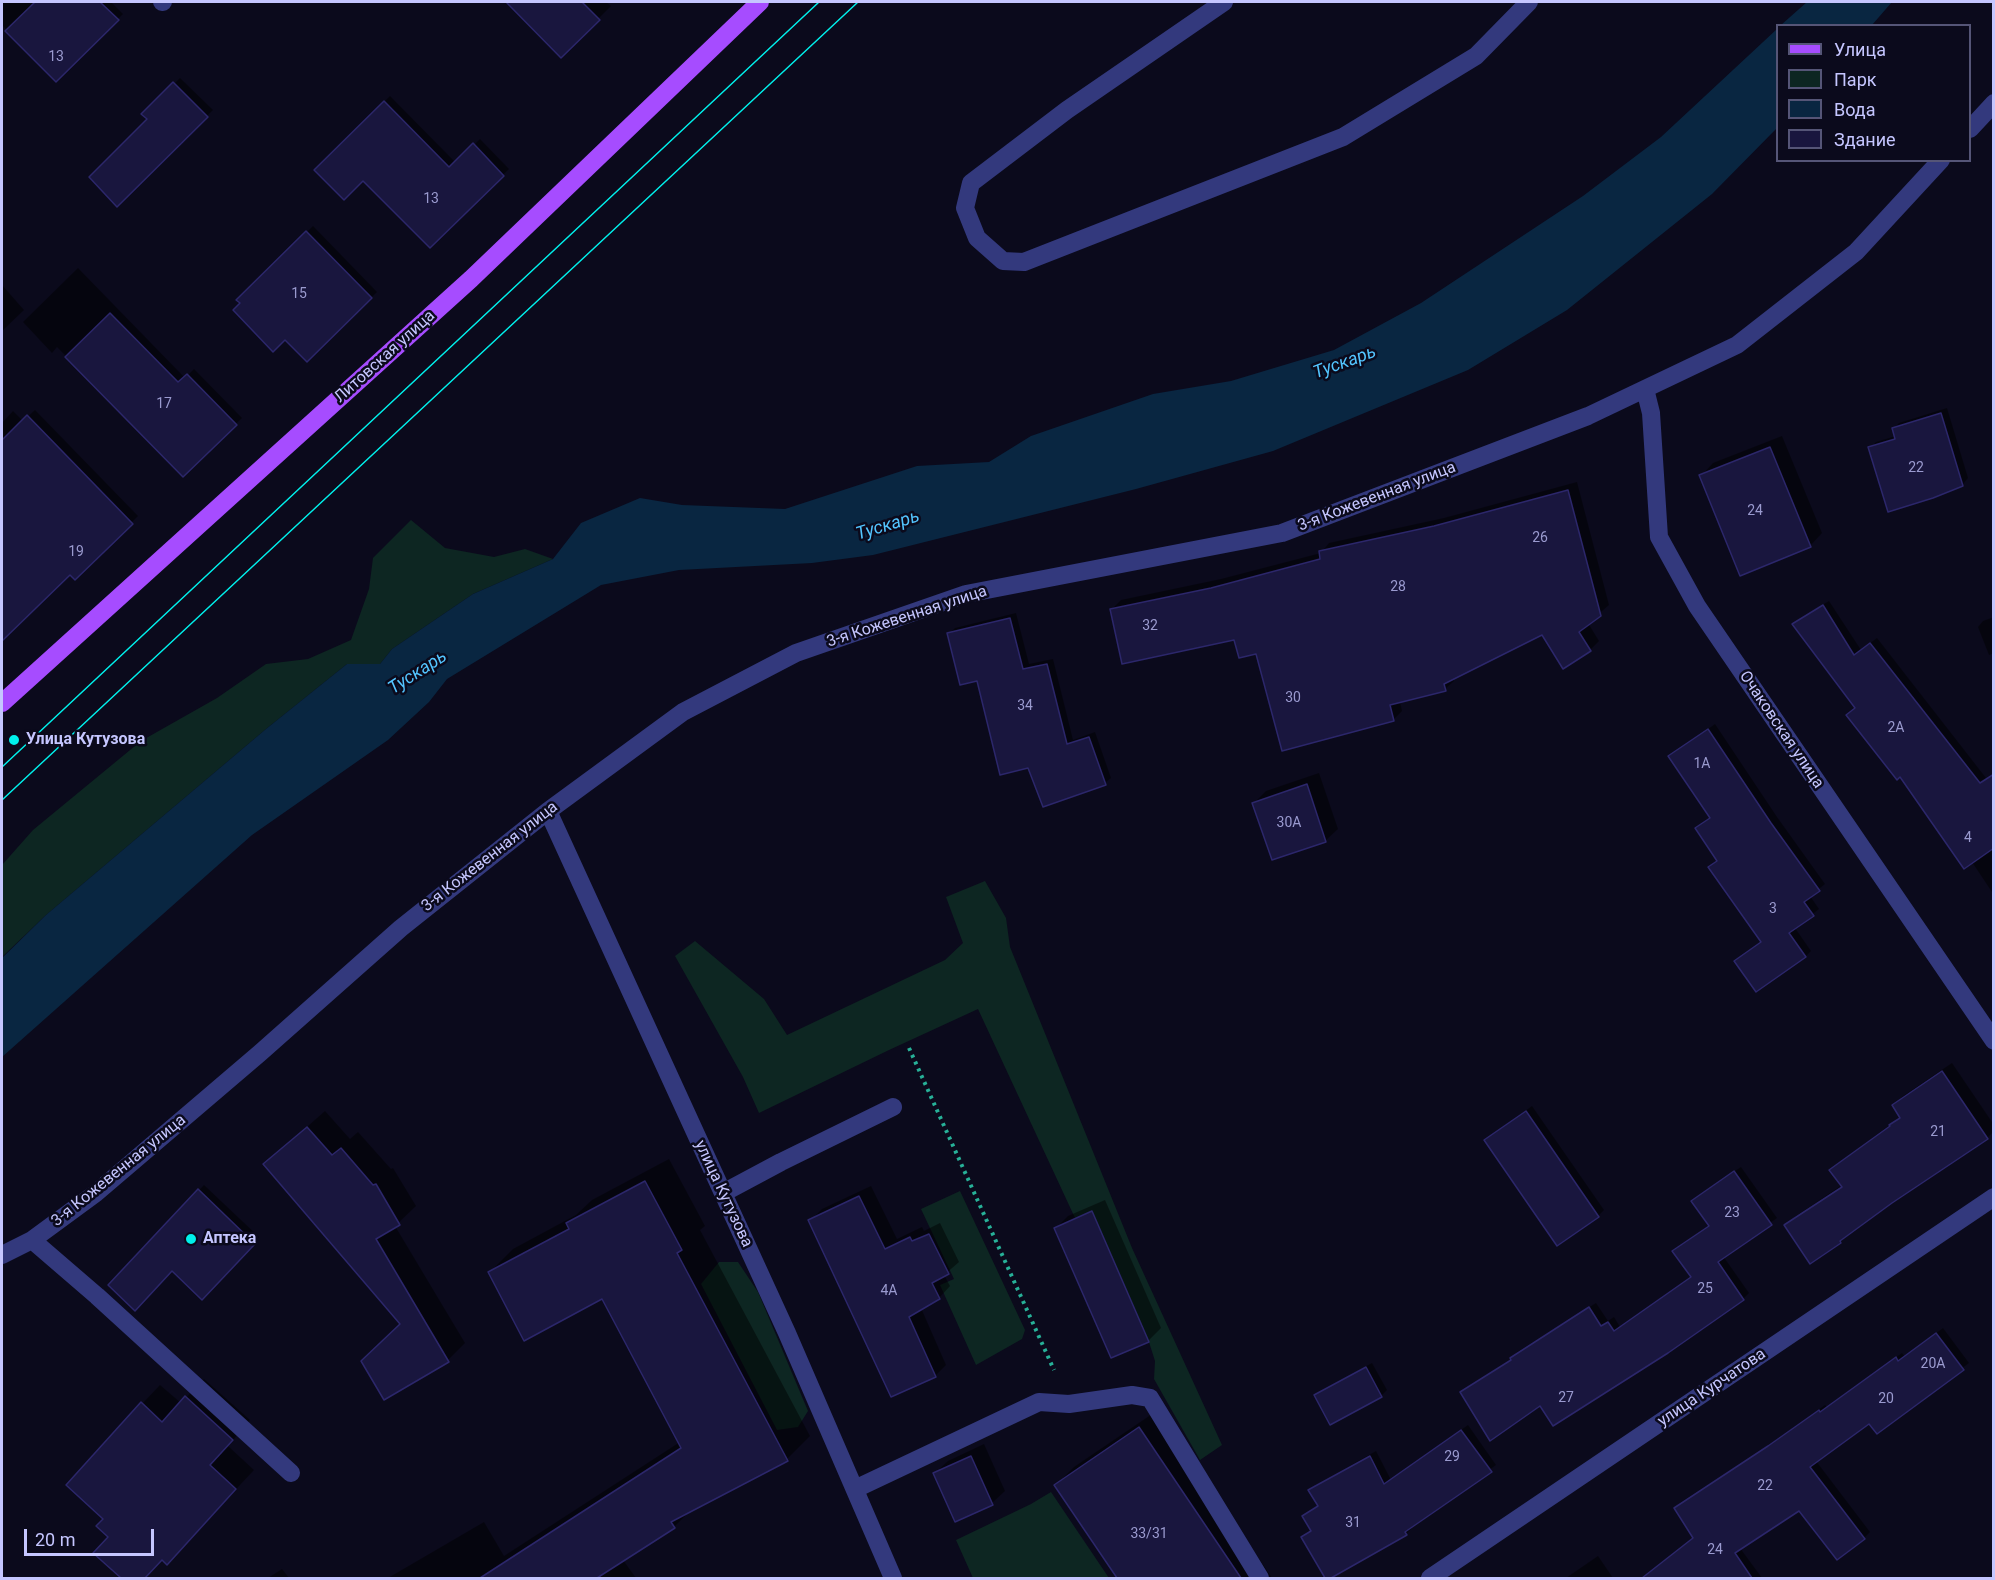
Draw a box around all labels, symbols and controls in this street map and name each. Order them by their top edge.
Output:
legend [1776,24,1971,162]
text: Улица [1834,39,1886,60]
house number: 13 [48,49,64,65]
text: Парк [1834,69,1876,90]
text: Вода [1834,99,1876,120]
text: Здание [1834,129,1896,150]
house number: 13 [423,191,439,207]
house number: 15 [291,286,307,302]
street label: Литовская улица [331,307,439,407]
water label: Тускарь [1311,342,1379,384]
house number: 17 [156,396,172,412]
street label: 3-я Кожевенная улица [1295,458,1459,536]
house number: 22 [1908,460,1924,476]
house number: 24 [1747,503,1763,519]
water label: Тускарь [854,506,922,546]
house number: 26 [1532,530,1548,546]
house number: 19 [68,544,84,560]
house number: 28 [1390,579,1406,595]
street label: 3-я Кожевенная улица [825,582,989,652]
house number: 32 [1142,618,1158,634]
water label: Тускарь [385,646,451,700]
street label: Очаковская улица [1735,668,1827,792]
house number: 30 [1285,690,1301,706]
house number: 34 [1017,698,1033,714]
house number: 2А [1887,720,1905,736]
place label: Улица Кутузова [26,730,145,750]
marker: Улица Кутузова [7,733,21,747]
house number: 1А [1693,756,1711,772]
street label: 3-я Кожевенная улица [418,798,562,916]
house number: 30А [1277,815,1301,831]
house number: 4 [1964,830,1972,846]
house number: 3 [1769,901,1777,917]
street label: 3-я Кожевенная улица [48,1111,190,1231]
house number: 21 [1930,1124,1946,1140]
street label: улица Кутузова [690,1137,756,1251]
house number: 23 [1724,1205,1740,1221]
place label: Аптека [203,1229,256,1249]
marker: Аптека [184,1232,198,1246]
house number: 25 [1697,1281,1713,1297]
house number: 4А [880,1283,898,1299]
street label: улица Курчатова [1654,1345,1770,1431]
house number: 20А [1921,1356,1945,1372]
house number: 27 [1558,1390,1574,1406]
house number: 20 [1878,1391,1894,1407]
house number: 29 [1444,1449,1460,1465]
house number: 22 [1757,1478,1773,1494]
house number: 31 [1345,1515,1361,1531]
scale bar [27,1517,158,1555]
house number: 33/31 [1130,1526,1168,1542]
text: 20 m [35,1529,75,1550]
house number: 24 [1707,1542,1723,1558]

